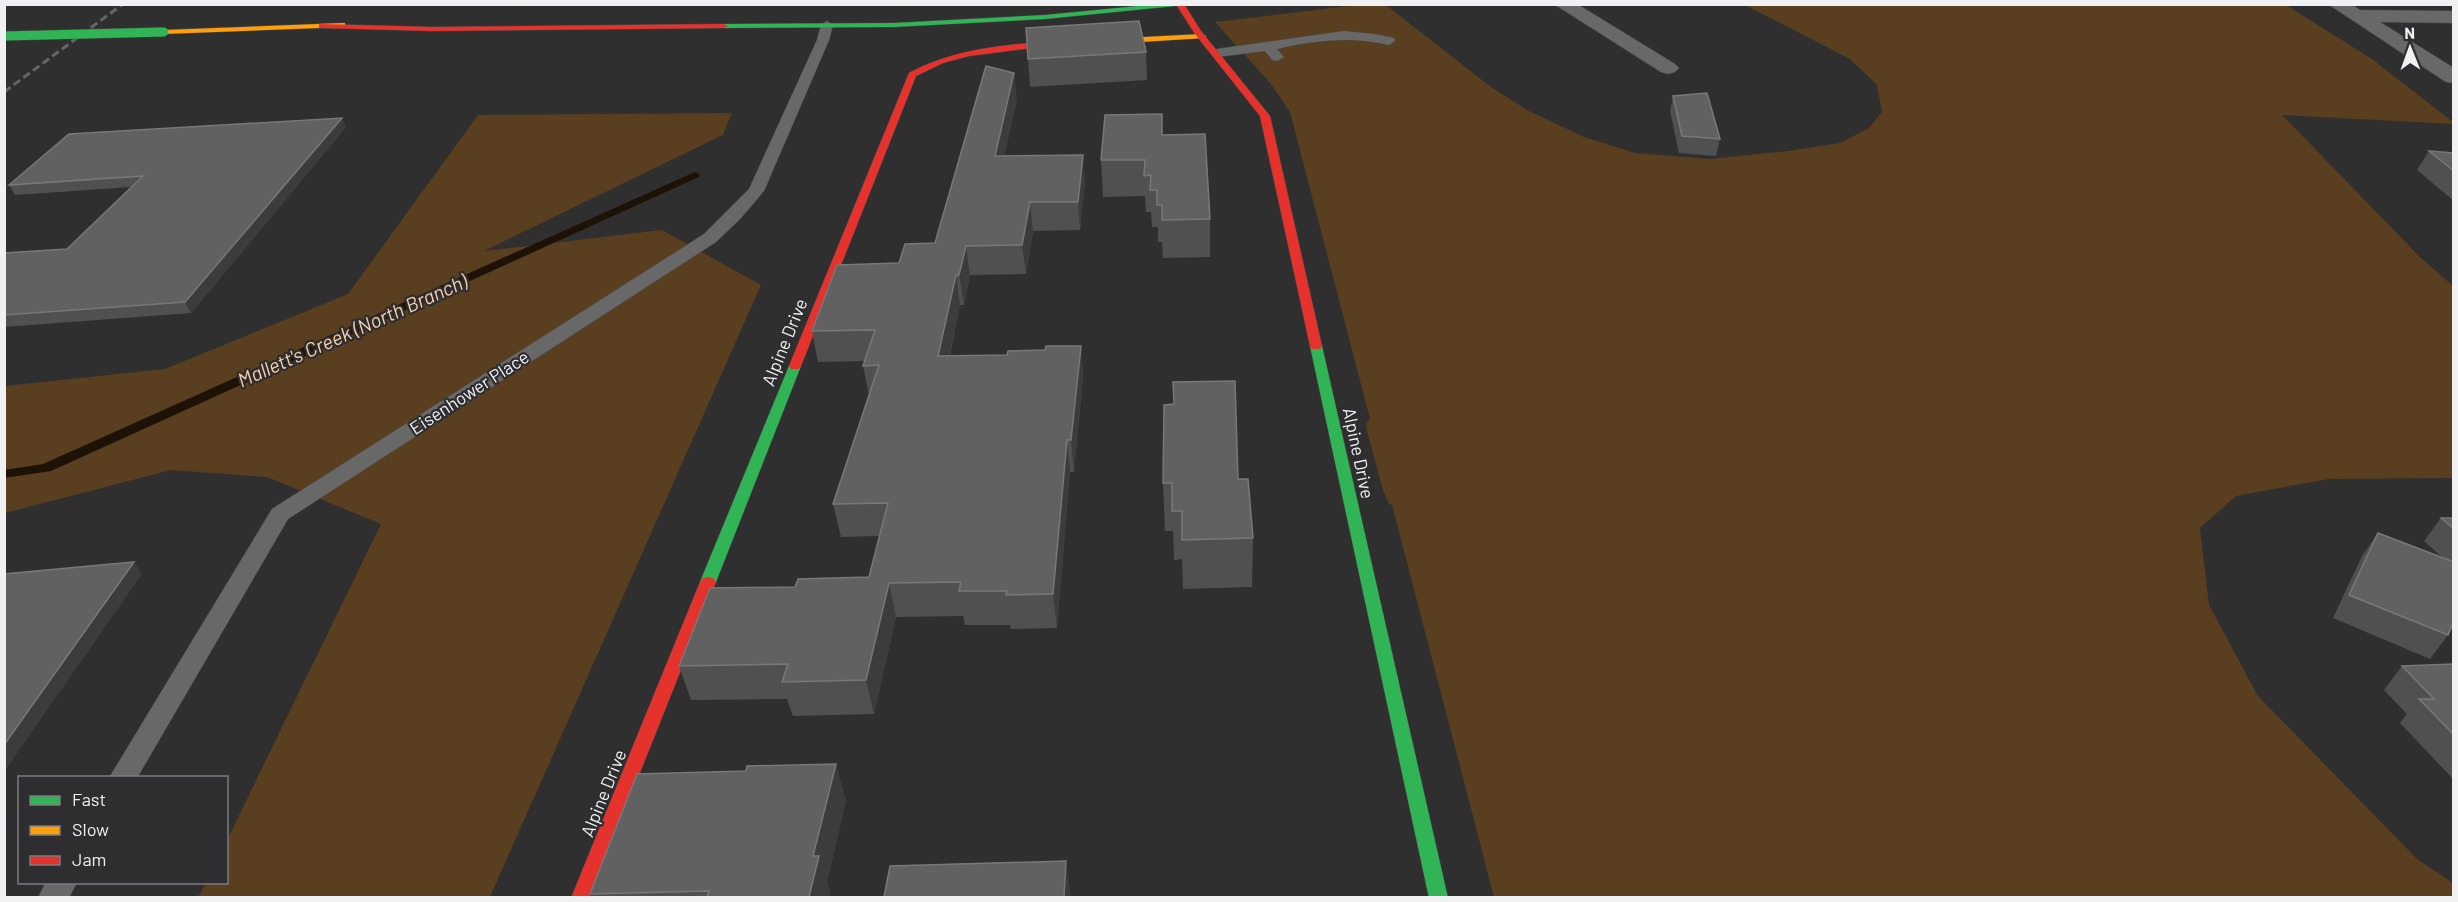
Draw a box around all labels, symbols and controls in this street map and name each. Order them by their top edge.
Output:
north arrow [2380,18,2440,78]
text: N [2404,23,2415,42]
water label: Mallett's Creek (North Branch) [233,268,471,392]
street label: Alpine Drive [756,295,812,389]
street label: Eisenhower Place [405,345,533,439]
street label: Alpine Drive [1339,405,1379,501]
street label: Alpine Drive [575,746,631,840]
legend [18,776,228,884]
text: Fast [72,788,106,810]
text: Slow [72,818,109,840]
text: Jam [72,848,106,870]

